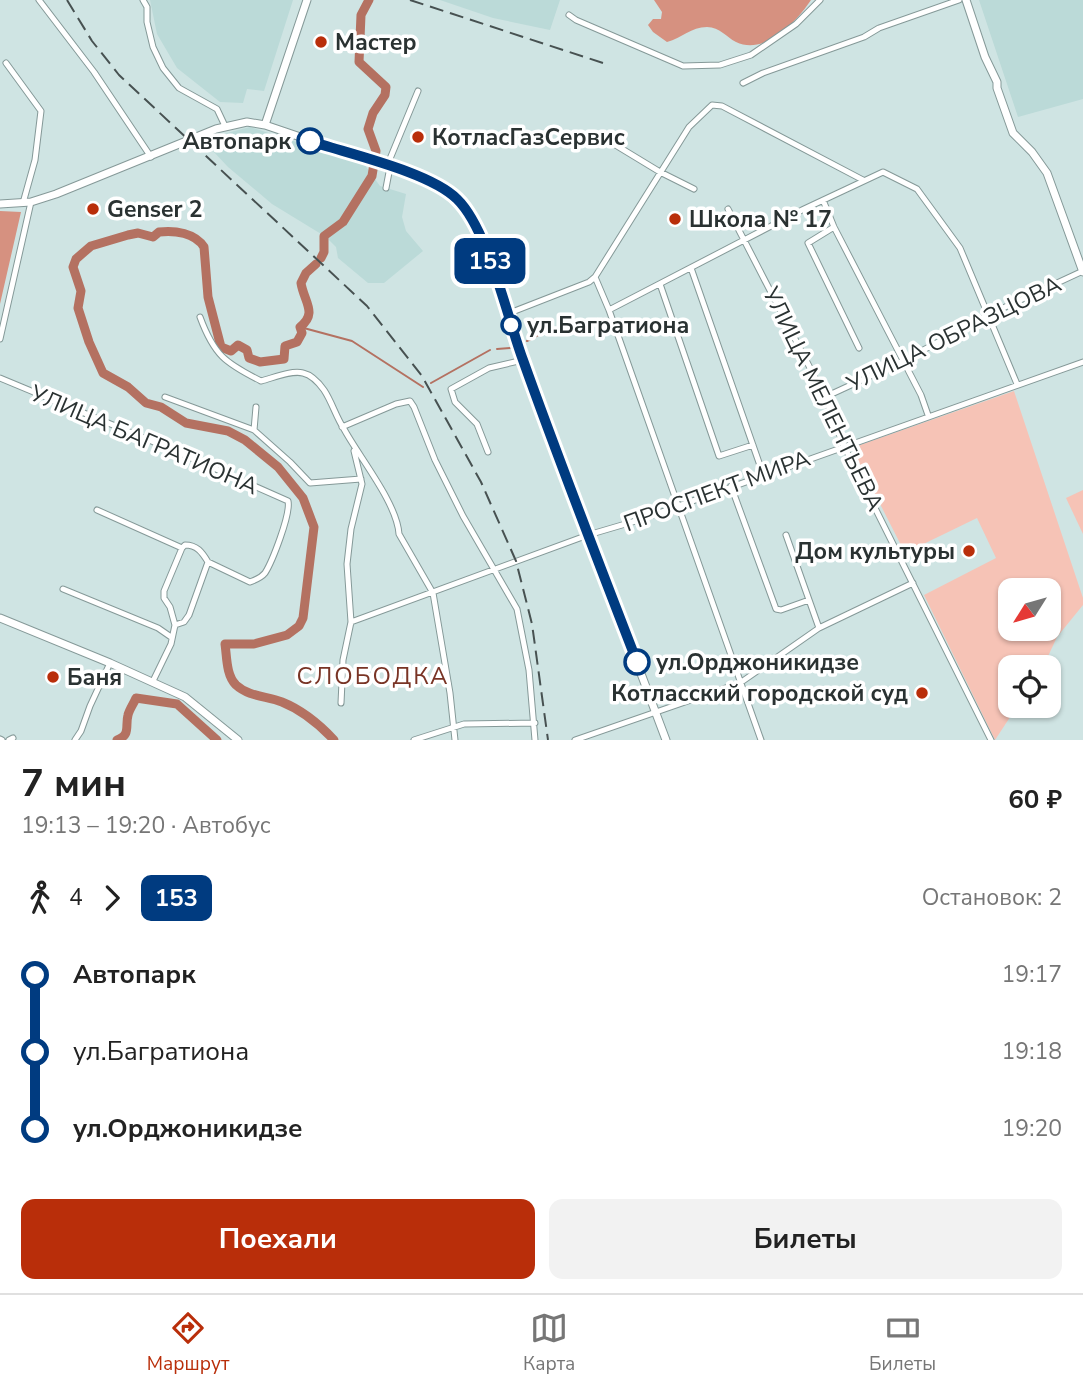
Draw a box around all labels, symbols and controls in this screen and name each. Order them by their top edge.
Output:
place label: Мастер [335,27,417,58]
marker: Мастер [313,34,329,50]
place label: КотласГазСервис [432,122,625,153]
place label: Автопарк [182,126,291,157]
marker: Автопарк [297,128,323,154]
marker: КотласГазСервис [410,129,426,145]
place label: Genser 2 [107,194,203,225]
marker: Genser 2 [85,201,101,217]
place label: Школа № 17 [689,204,832,235]
marker: Школа № 17 [667,211,683,227]
line badge: 153 [450,238,530,284]
text: 153 [468,245,512,277]
street label: УЛИЦА ОБРАЗЦОВА [841,269,1067,400]
street label: УЛИЦА МЕЛЕНТЬЕВА [755,281,891,516]
place label: ул.Багратиона [527,310,689,341]
marker: ул.Багратиона [501,315,521,335]
street label: УЛИЦА БАГРАТИОНА [24,378,263,502]
street label: ПРОСПЕКТ МИРА [619,443,815,539]
place label: Дом культуры [795,536,955,567]
marker: Дом культуры [961,543,977,559]
north arrow [998,578,1060,640]
map controls [998,578,1061,718]
place label: ул.Орджоникидзе [656,647,859,678]
marker: ул.Орджоникидзе [624,649,650,675]
button: locate [998,655,1061,718]
district label: СЛОБОДКА [296,660,450,692]
place label: Баня [67,662,122,693]
marker: Баня [45,669,61,685]
place label: Котласский городской суд [611,678,908,709]
marker: Котласский городской суд [914,685,930,701]
text: 7 мин [21,758,126,809]
text: 60 ₽ [1008,782,1062,817]
text: 19:13 – 19:20 · Автобус [21,810,271,841]
icon: walk [21,879,59,917]
icon: forward [93,879,131,917]
text: 4 [69,882,83,913]
text: 153 [155,882,198,914]
text: Остановок: 2 [922,882,1062,913]
text: Автопарк [73,957,196,992]
text: 19:17 [1002,959,1062,990]
text: ул.Багратиона [73,1034,249,1069]
text: 19:18 [1002,1036,1062,1067]
text: ул.Орджоникидзе [73,1111,302,1146]
text: 19:20 [1002,1113,1062,1144]
button: Поехали [21,1199,535,1279]
button: Билеты [549,1199,1062,1279]
tab: Маршрут [147,1309,229,1377]
tab: Карта [523,1309,575,1377]
tab: Билеты [869,1309,936,1377]

